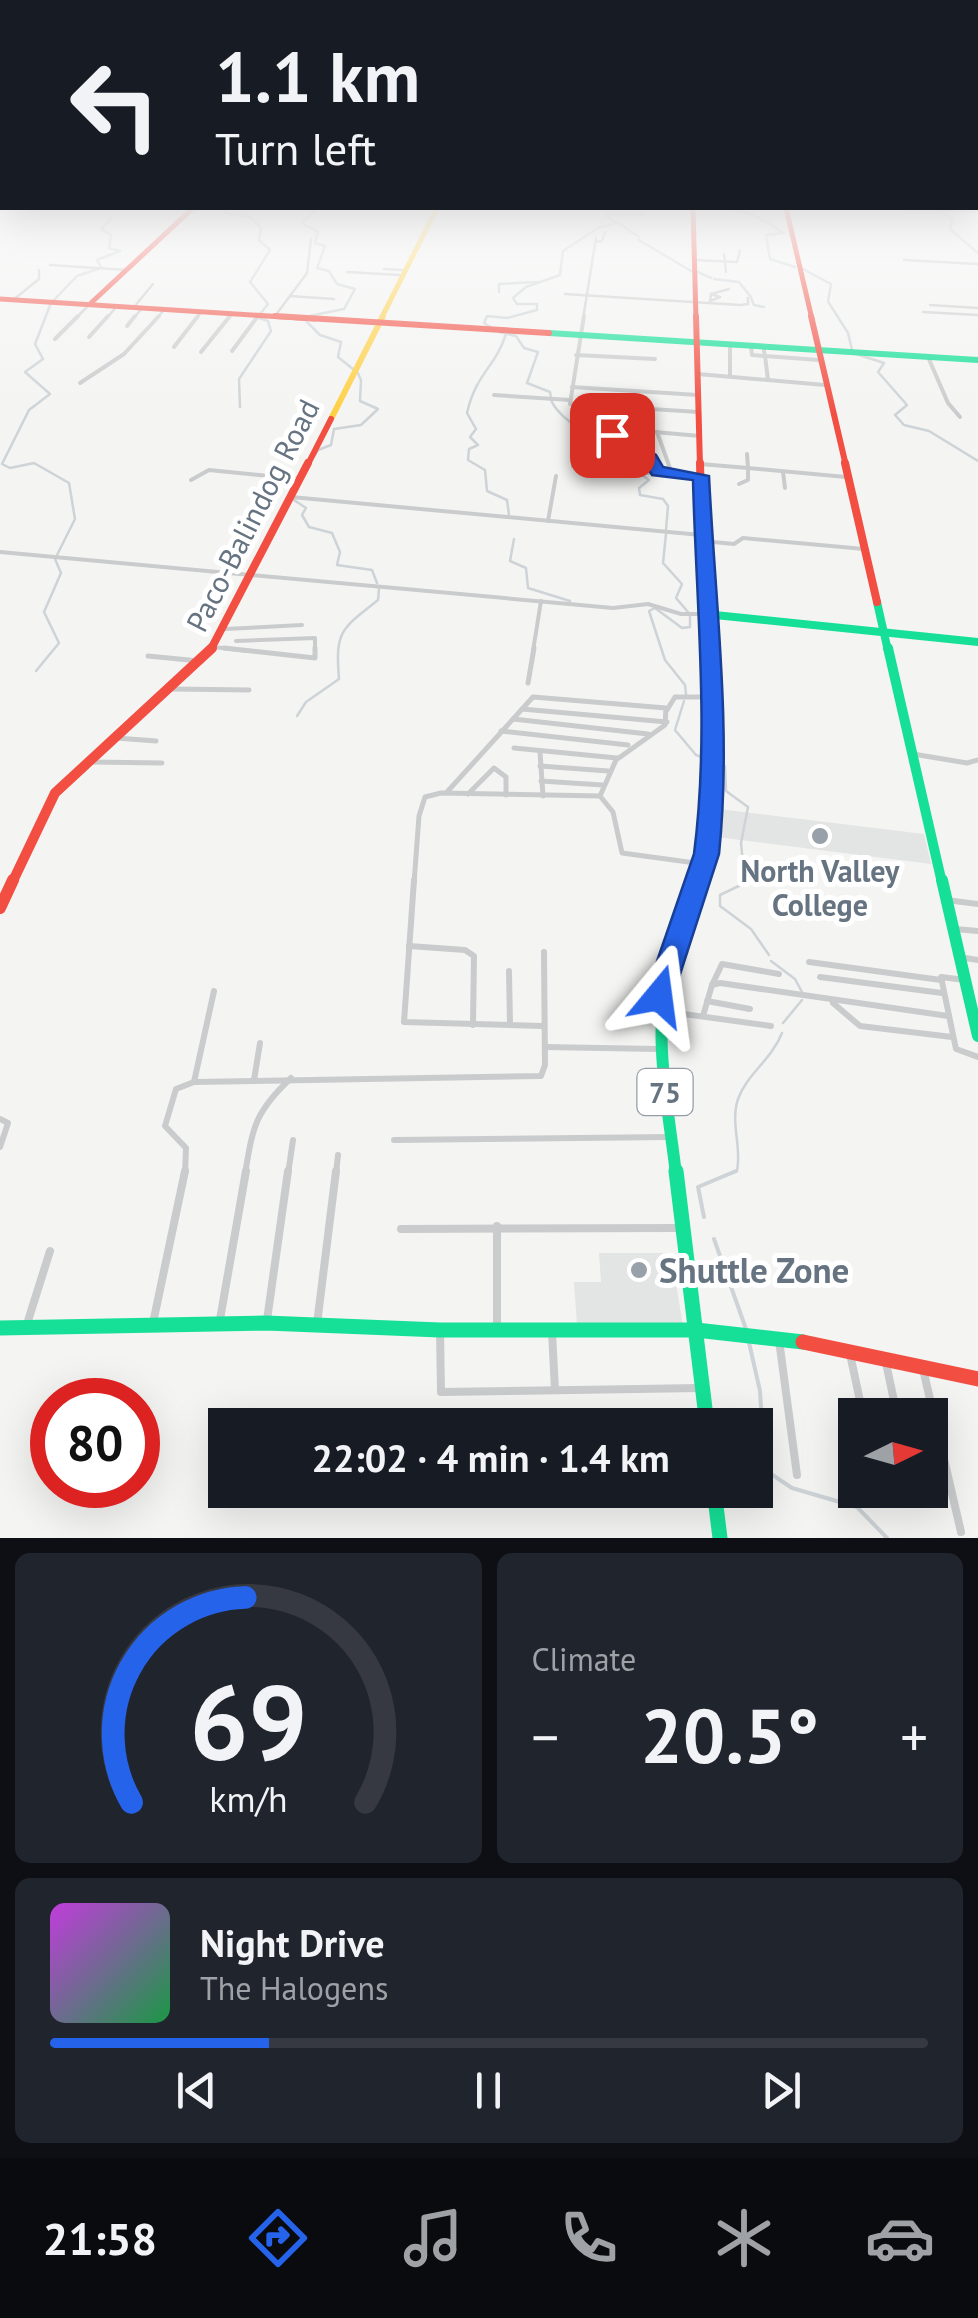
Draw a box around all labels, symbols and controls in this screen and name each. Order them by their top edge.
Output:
text: 1.1 km [215,31,420,121]
icon: left [50,40,180,170]
text: Turn left [215,119,376,177]
street label: Paco-Balindog Road [177,392,327,638]
pin [570,393,655,478]
icon: arrive [585,408,640,463]
marker: North Valley College [809,825,831,847]
place label: North Valley College [741,851,900,924]
position arrow [607,944,711,1048]
road number: 75 [638,1069,692,1115]
place label: Shuttle Zone [659,1247,849,1293]
marker: Shuttle Zone [628,1259,650,1281]
speed limit sign: 80 [30,1378,160,1508]
north arrow [838,1398,948,1508]
map controls [838,1398,948,1508]
text: 22:02 · 4 min · 1.4 km [311,1433,670,1482]
text: Climate [532,1638,636,1680]
text: 69 [189,1654,307,1789]
text: 20.5° [640,1687,819,1784]
text: − [532,1701,559,1772]
text: + [900,1701,928,1772]
text: km/h [209,1776,287,1822]
text: Night Drive [200,1918,384,1967]
text: The Halogens [200,1967,388,2009]
icon: previous [169,2063,224,2118]
icon: pause [461,2063,516,2118]
icon: next [754,2063,809,2118]
icon: directions [243,2203,313,2273]
icon: music [398,2203,468,2273]
icon: phone [554,2203,624,2273]
icon: climate [709,2203,779,2273]
icon: car [865,2203,935,2273]
text: 21:58 [43,2209,157,2267]

